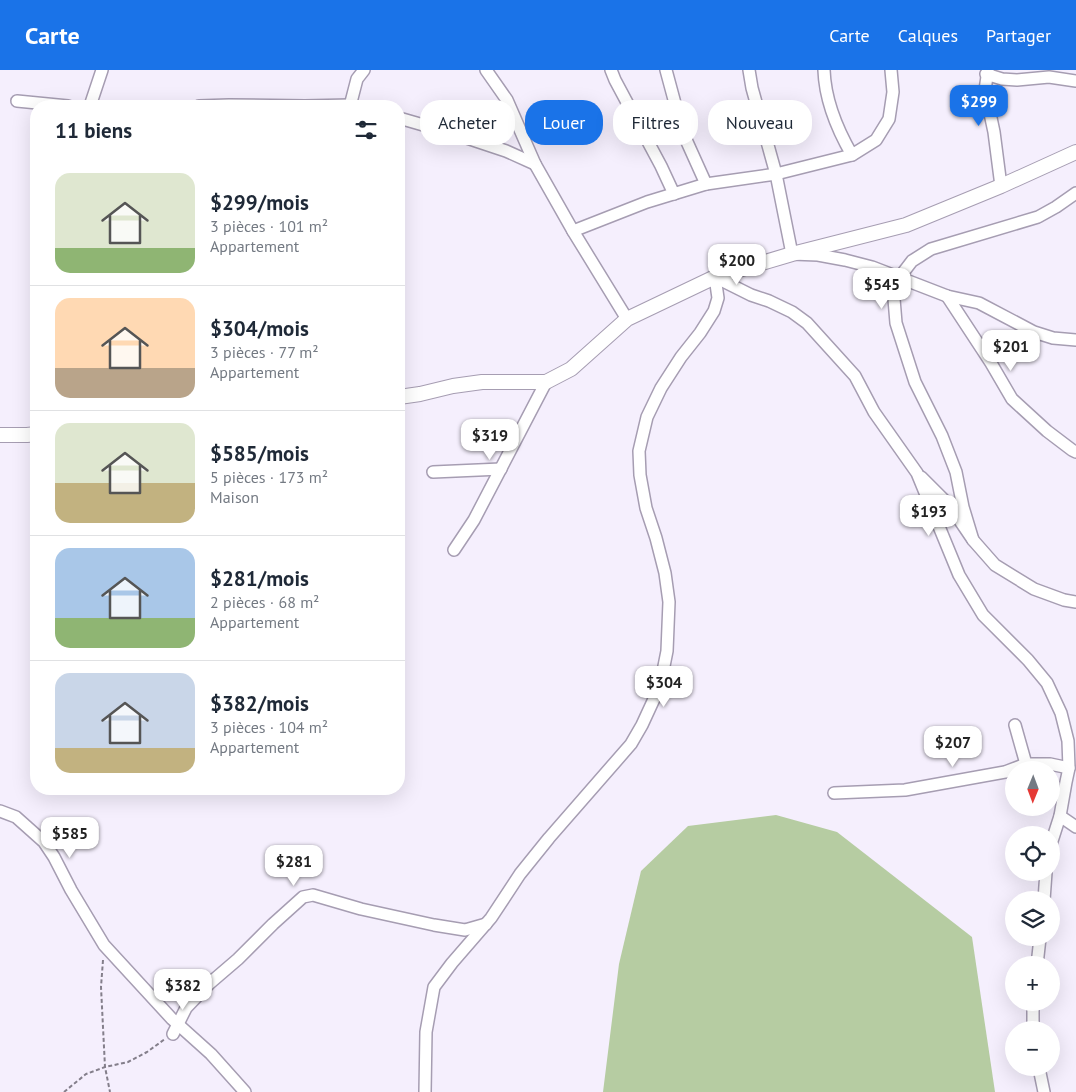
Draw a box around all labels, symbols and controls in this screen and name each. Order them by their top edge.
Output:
text: Carte [25,20,80,51]
text: Carte [829,24,870,47]
text: Calques [898,24,958,47]
text: Partager [986,24,1051,47]
pin: $299 [949,85,1009,127]
text: $299 [961,91,997,111]
chip: Acheter [420,100,515,145]
chip: Louer [525,100,603,145]
chip: Filtres [613,100,698,145]
chip: Nouveau [708,100,812,145]
icon: filters [352,116,380,144]
text: 11 biens [55,117,132,144]
text: $299/mois [210,189,309,216]
icon: home [95,193,155,253]
text: 3 pièces · 101 m² [210,216,328,236]
text: Appartement [210,236,299,256]
pin: $200 [707,244,767,286]
text: $200 [719,250,755,270]
pin: $545 [852,268,912,310]
text: $545 [864,274,900,294]
text: $304/mois [210,315,309,342]
icon: home [95,318,155,378]
pin: $201 [981,330,1041,372]
text: $201 [993,336,1029,356]
text: 3 pièces · 77 m² [210,342,319,362]
text: Appartement [210,362,299,382]
pin: $319 [460,418,520,461]
text: $319 [472,425,508,445]
text: $585/mois [210,440,309,467]
icon: home [95,443,155,503]
text: 5 pièces · 173 m² [210,467,328,487]
text: Maison [210,487,259,507]
pin: $193 [899,494,959,537]
text: $193 [911,501,947,521]
text: $281/mois [210,565,309,592]
icon: home [95,568,155,628]
text: 2 pièces · 68 m² [210,592,319,612]
text: Appartement [210,612,299,632]
pin: $304 [634,666,694,708]
text: $304 [646,672,682,692]
text: $382/mois [210,690,309,717]
icon: home [95,693,155,753]
text: 3 pièces · 104 m² [210,717,328,737]
pin: $207 [923,726,983,768]
text: $207 [935,732,971,752]
text: Appartement [210,737,299,757]
north arrow [1005,761,1060,816]
map controls [1005,761,1060,1076]
pin: $585 [40,816,100,859]
text: $585 [52,823,88,843]
button: locate [1005,826,1060,881]
pin: $281 [264,844,324,887]
text: $281 [276,851,312,871]
button: layers [1005,891,1060,946]
button: + [1005,956,1060,1011]
pin: $382 [153,968,213,1011]
text: $382 [165,975,201,995]
button: − [1005,1021,1060,1076]

